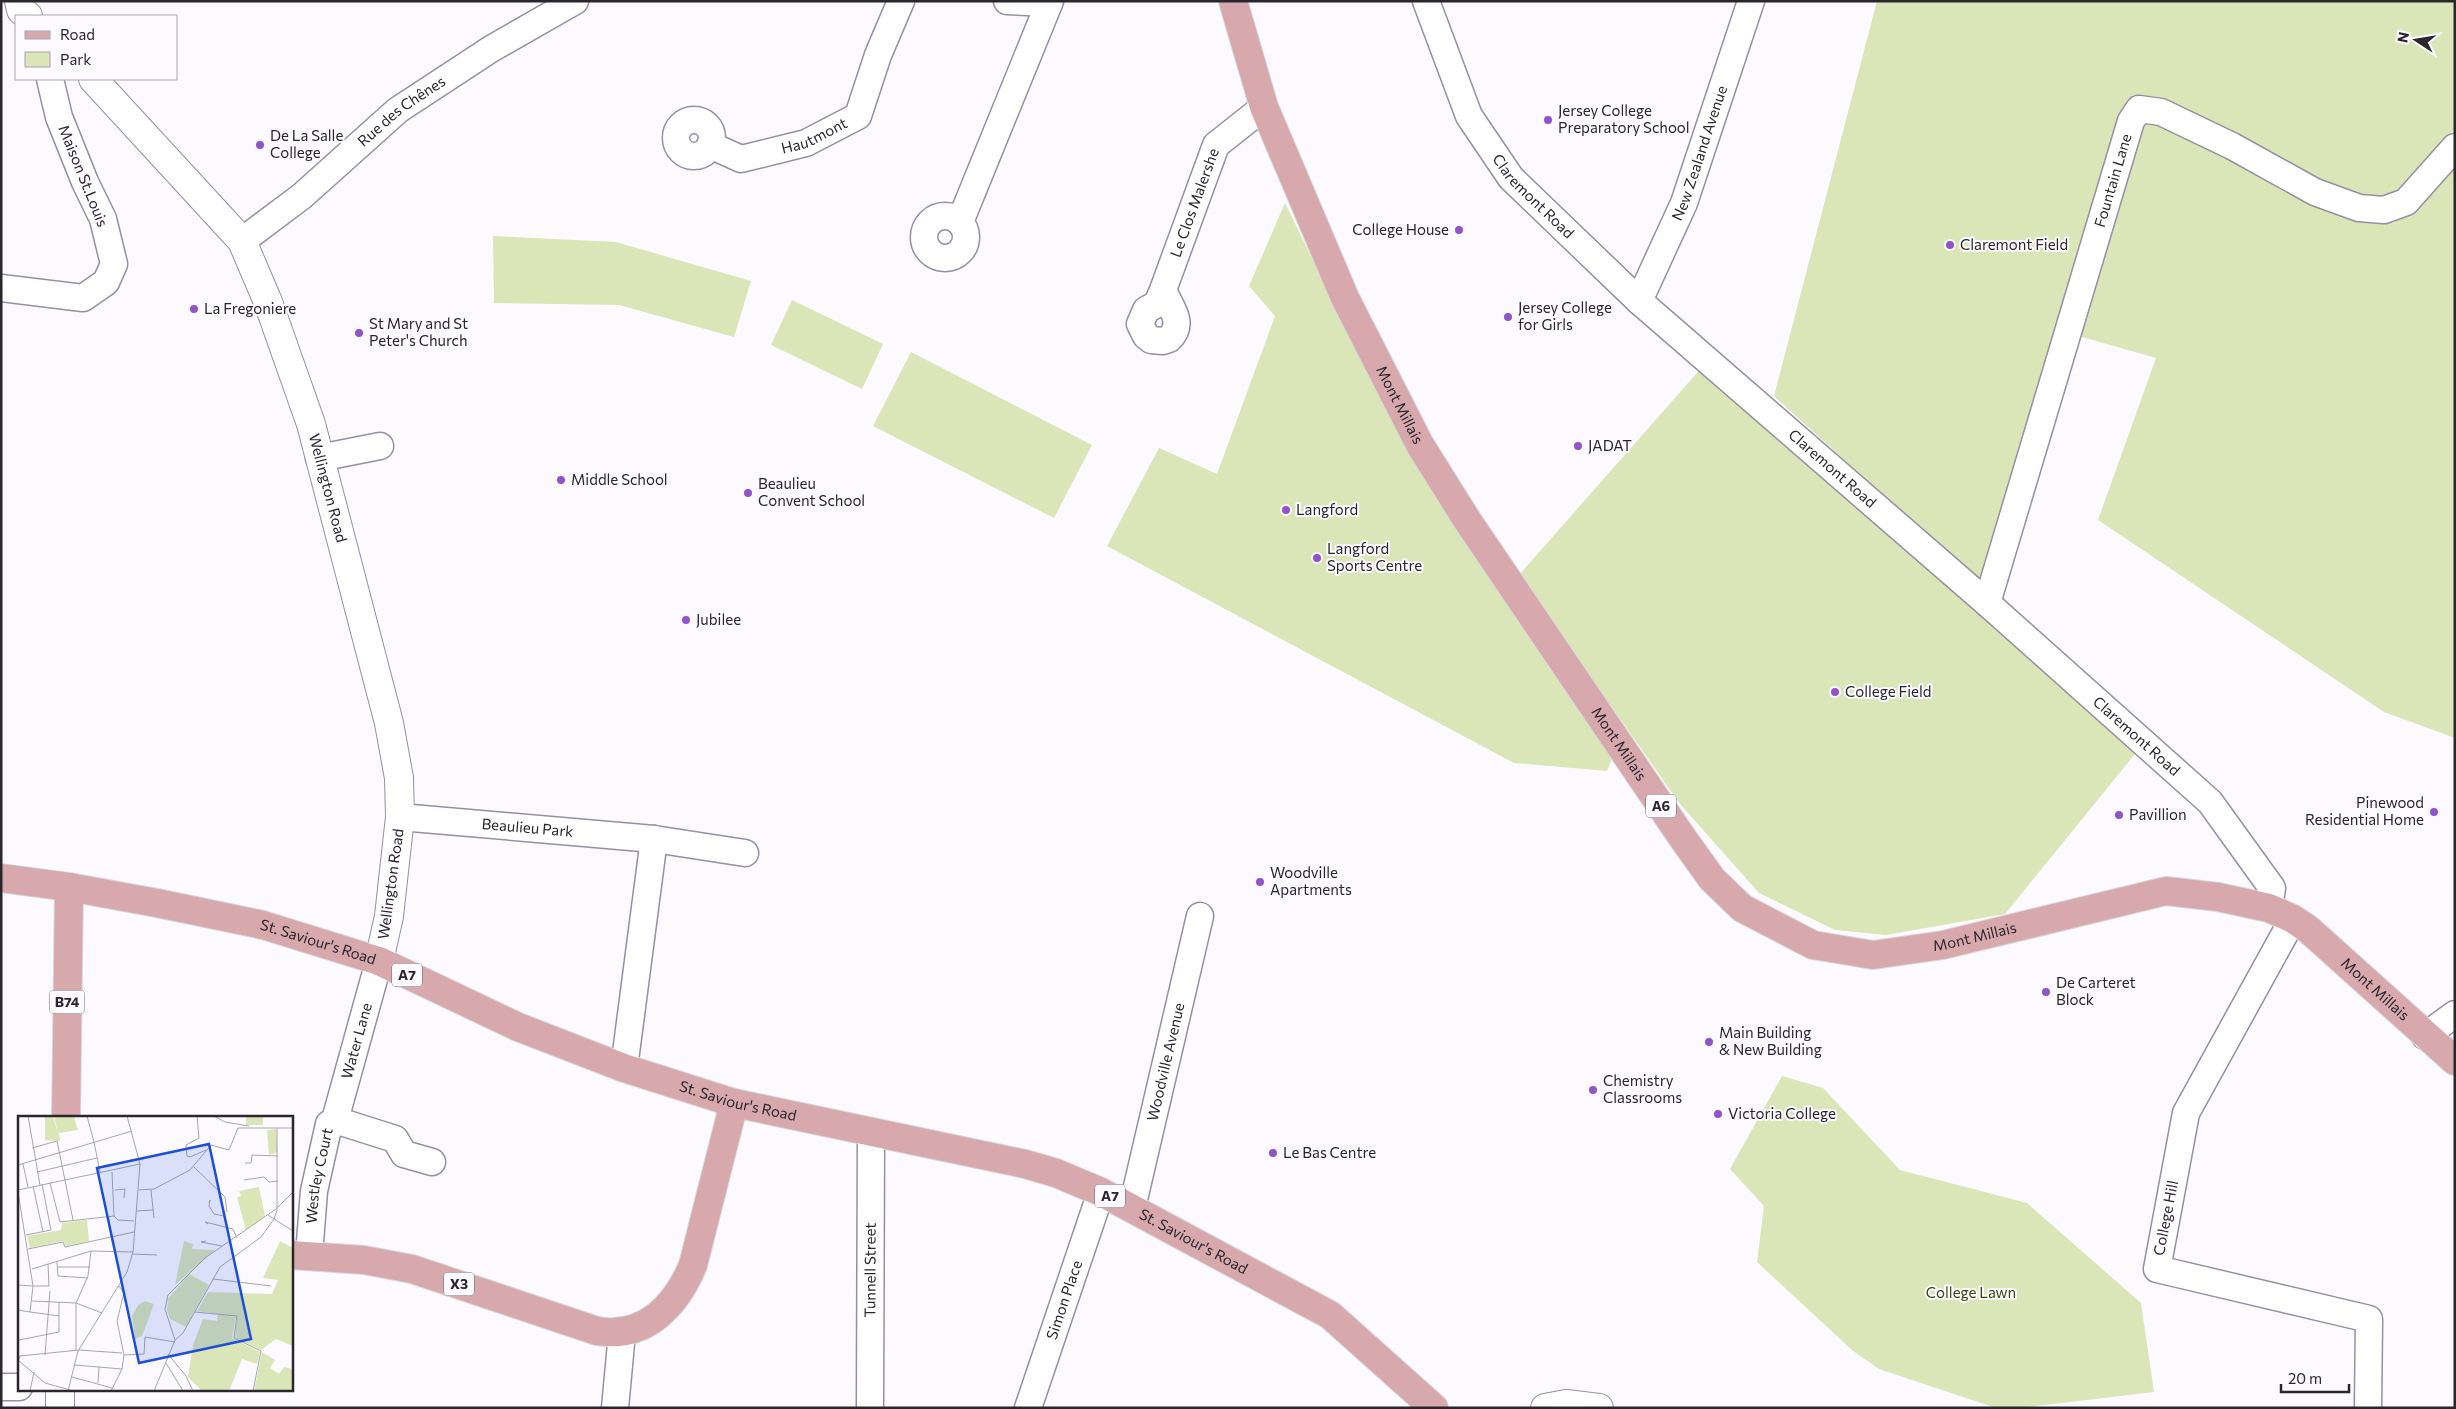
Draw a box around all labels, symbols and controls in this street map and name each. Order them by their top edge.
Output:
legend [15,15,178,80]
north arrow [2391,15,2441,65]
text: Road [60,25,95,43]
text: N [2393,30,2412,44]
text: Park [60,50,91,68]
street label: Rue des Chênes [354,71,448,150]
street label: New Zealand Avenue [1667,83,1730,223]
place label: Jersey College Preparatory School [1558,101,1690,136]
street label: Hautmont [779,113,850,157]
marker: Jersey College Preparatory School [1542,114,1554,126]
street label: Maison St.Louis [55,122,113,229]
place label: De La Salle College [270,126,343,161]
street label: Fountain Lane [2090,131,2135,229]
marker: De La Salle College [254,139,266,151]
street label: Le Clos Malershe [1166,145,1222,260]
street label: Claremont Road [1489,150,1578,242]
place label: College House [1352,220,1449,238]
marker: College House [1453,224,1465,236]
place label: Claremont Field [1960,235,2068,253]
marker: Claremont Field [1944,239,1956,251]
place label: Jersey College for Girls [1518,298,1612,333]
place label: La Fregoniere [204,299,296,317]
marker: La Fregoniere [188,303,200,315]
marker: Jersey College for Girls [1502,311,1514,323]
place label: St Mary and St Peter's Church [369,314,468,349]
marker: St Mary and St Peter's Church [353,327,365,339]
street label: Mont Millais [1373,362,1428,447]
street label: Claremont Road [1785,425,1880,511]
street label: Wellington Road [306,431,352,544]
place label: JADAT [1588,436,1632,454]
marker: JADAT [1572,440,1584,452]
place label: Middle School [571,470,668,488]
marker: Middle School [555,474,567,486]
place label: Beaulieu Convent School [758,474,865,509]
marker: Beaulieu Convent School [742,487,754,499]
place label: Langford [1296,500,1358,518]
marker: Langford [1280,504,1292,516]
place label: Langford Sports Centre [1327,539,1422,574]
marker: Langford Sports Centre [1311,552,1323,564]
place label: Jubilee [696,610,741,628]
marker: Jubilee [680,614,692,626]
place label: College Field [1845,682,1931,700]
marker: College Field [1829,686,1841,698]
street label: Claremont Road [2090,692,2184,779]
street label: Mont Millais [1588,703,1651,784]
place label: Pinewood Residential Home [2305,793,2424,828]
road number: A6 [1646,794,1676,818]
place label: Pavillion [2129,805,2187,823]
marker: Pinewood Residential Home [2428,806,2440,818]
marker: Pavillion [2113,809,2125,821]
street label: Beaulieu Park [481,814,574,840]
street label: Wellington Road [373,827,407,941]
place label: Woodville Apartments [1270,863,1352,898]
marker: Woodville Apartments [1254,876,1266,888]
street label: St. Saviour's Road [258,915,379,968]
street label: Mont Millais [1932,918,2018,954]
street label: Mont Millais [2338,953,2414,1024]
road number: A7 [392,964,422,986]
place label: De Carteret Block [2056,973,2136,1008]
marker: De Carteret Block [2040,986,2052,998]
road number: B74 [50,990,84,1014]
street label: Water Lane [337,1001,375,1081]
street label: Woodville Avenue [1143,1001,1188,1123]
place label: Main Building & New Building [1719,1023,1822,1058]
marker: Main Building & New Building [1703,1036,1715,1048]
place label: Chemistry Classrooms [1603,1071,1682,1106]
street label: St. Saviour's Road [677,1076,798,1124]
marker: Chemistry Classrooms [1587,1084,1599,1096]
place label: Victoria College [1728,1104,1836,1122]
marker: Victoria College [1712,1108,1724,1120]
inset map [18,1116,292,1392]
street label: Westley Court [301,1126,336,1224]
place label: Le Bas Centre [1283,1143,1376,1161]
marker: Le Bas Centre [1267,1147,1279,1159]
street label: College Hill [2149,1179,2181,1257]
road number: A7 [1095,1184,1125,1208]
street label: St. Saviour's Road [1137,1204,1251,1277]
street label: Tunnell Street [860,1223,879,1317]
street label: Simon Place [1042,1258,1085,1342]
road number: X3 [444,1272,474,1296]
park label: College Lawn [1926,1283,2016,1301]
scale bar [2281,1362,2348,1394]
text: 20 m [2288,1369,2322,1387]

